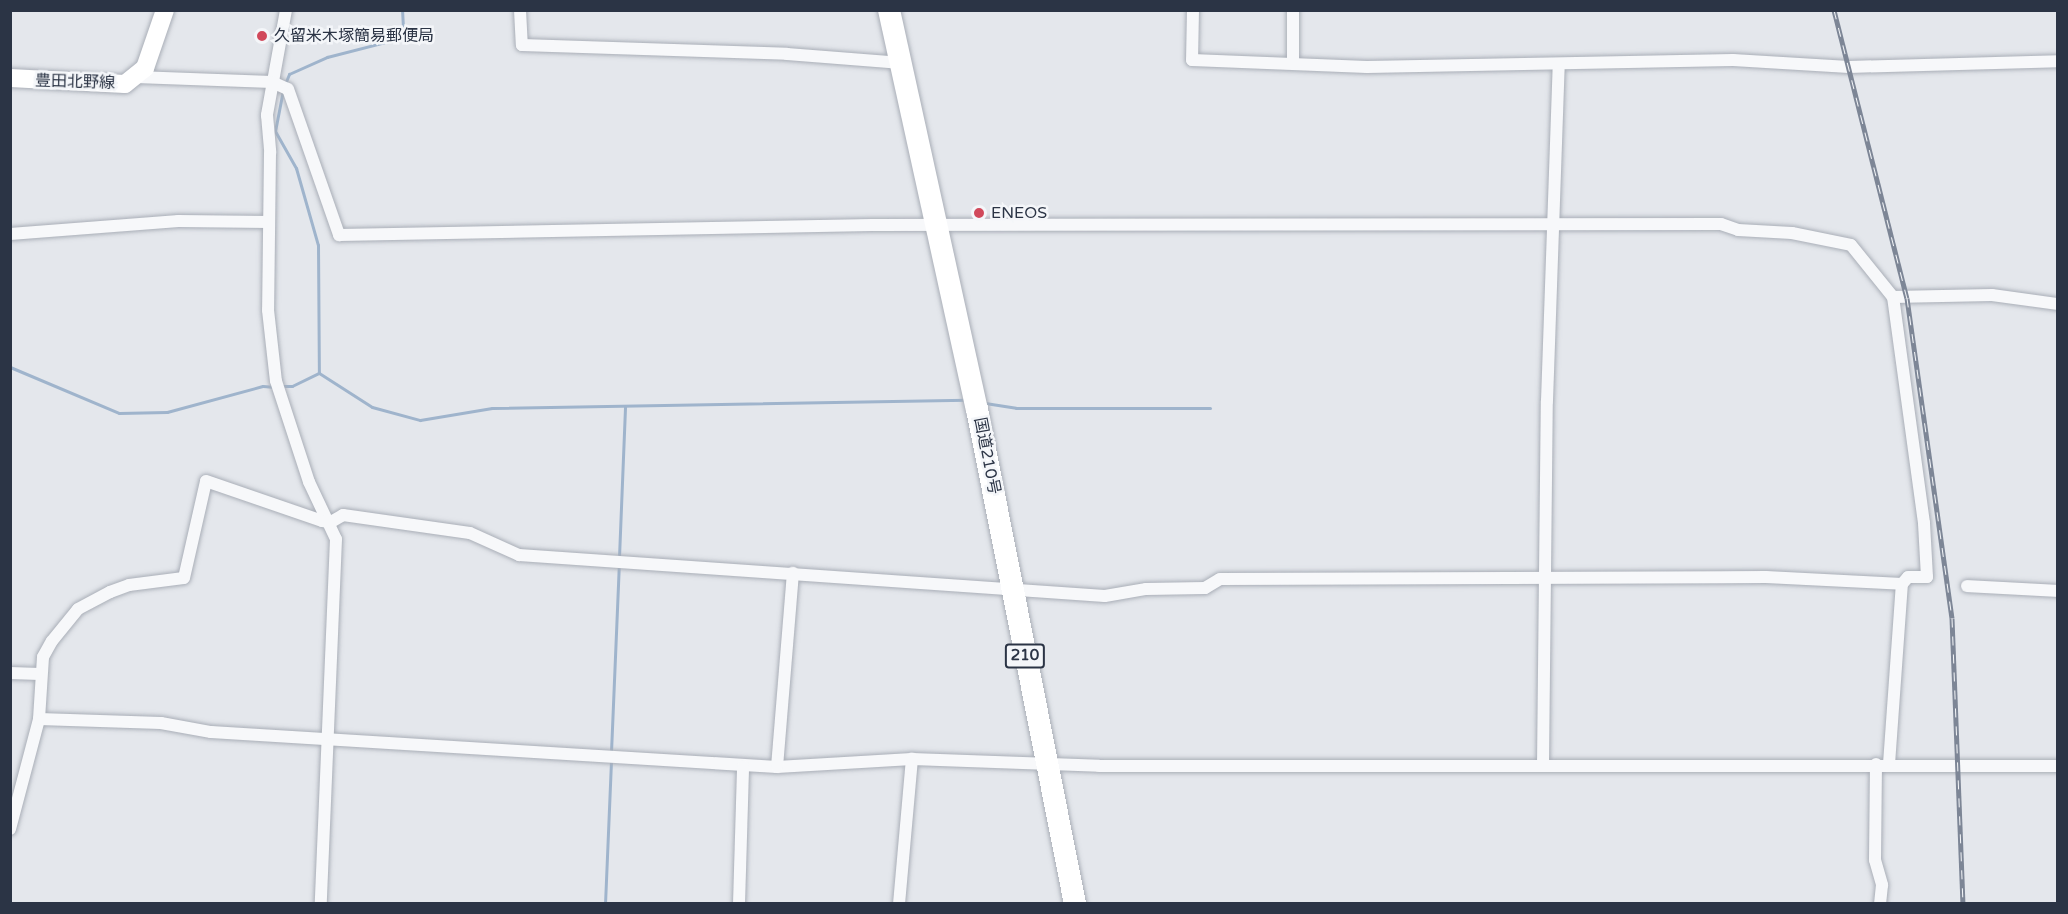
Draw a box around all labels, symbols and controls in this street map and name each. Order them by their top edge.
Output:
place label: 久留米木塚簡易郵便局 [274,26,434,46]
marker: 久留米木塚簡易郵便局 [255,29,269,43]
street label: 豊田北野線 [35,71,115,93]
place label: ENEOS [991,203,1047,223]
marker: ENEOS [972,206,986,220]
street label: 国道210号 [970,416,1004,496]
road number: 210 [1004,644,1046,668]

